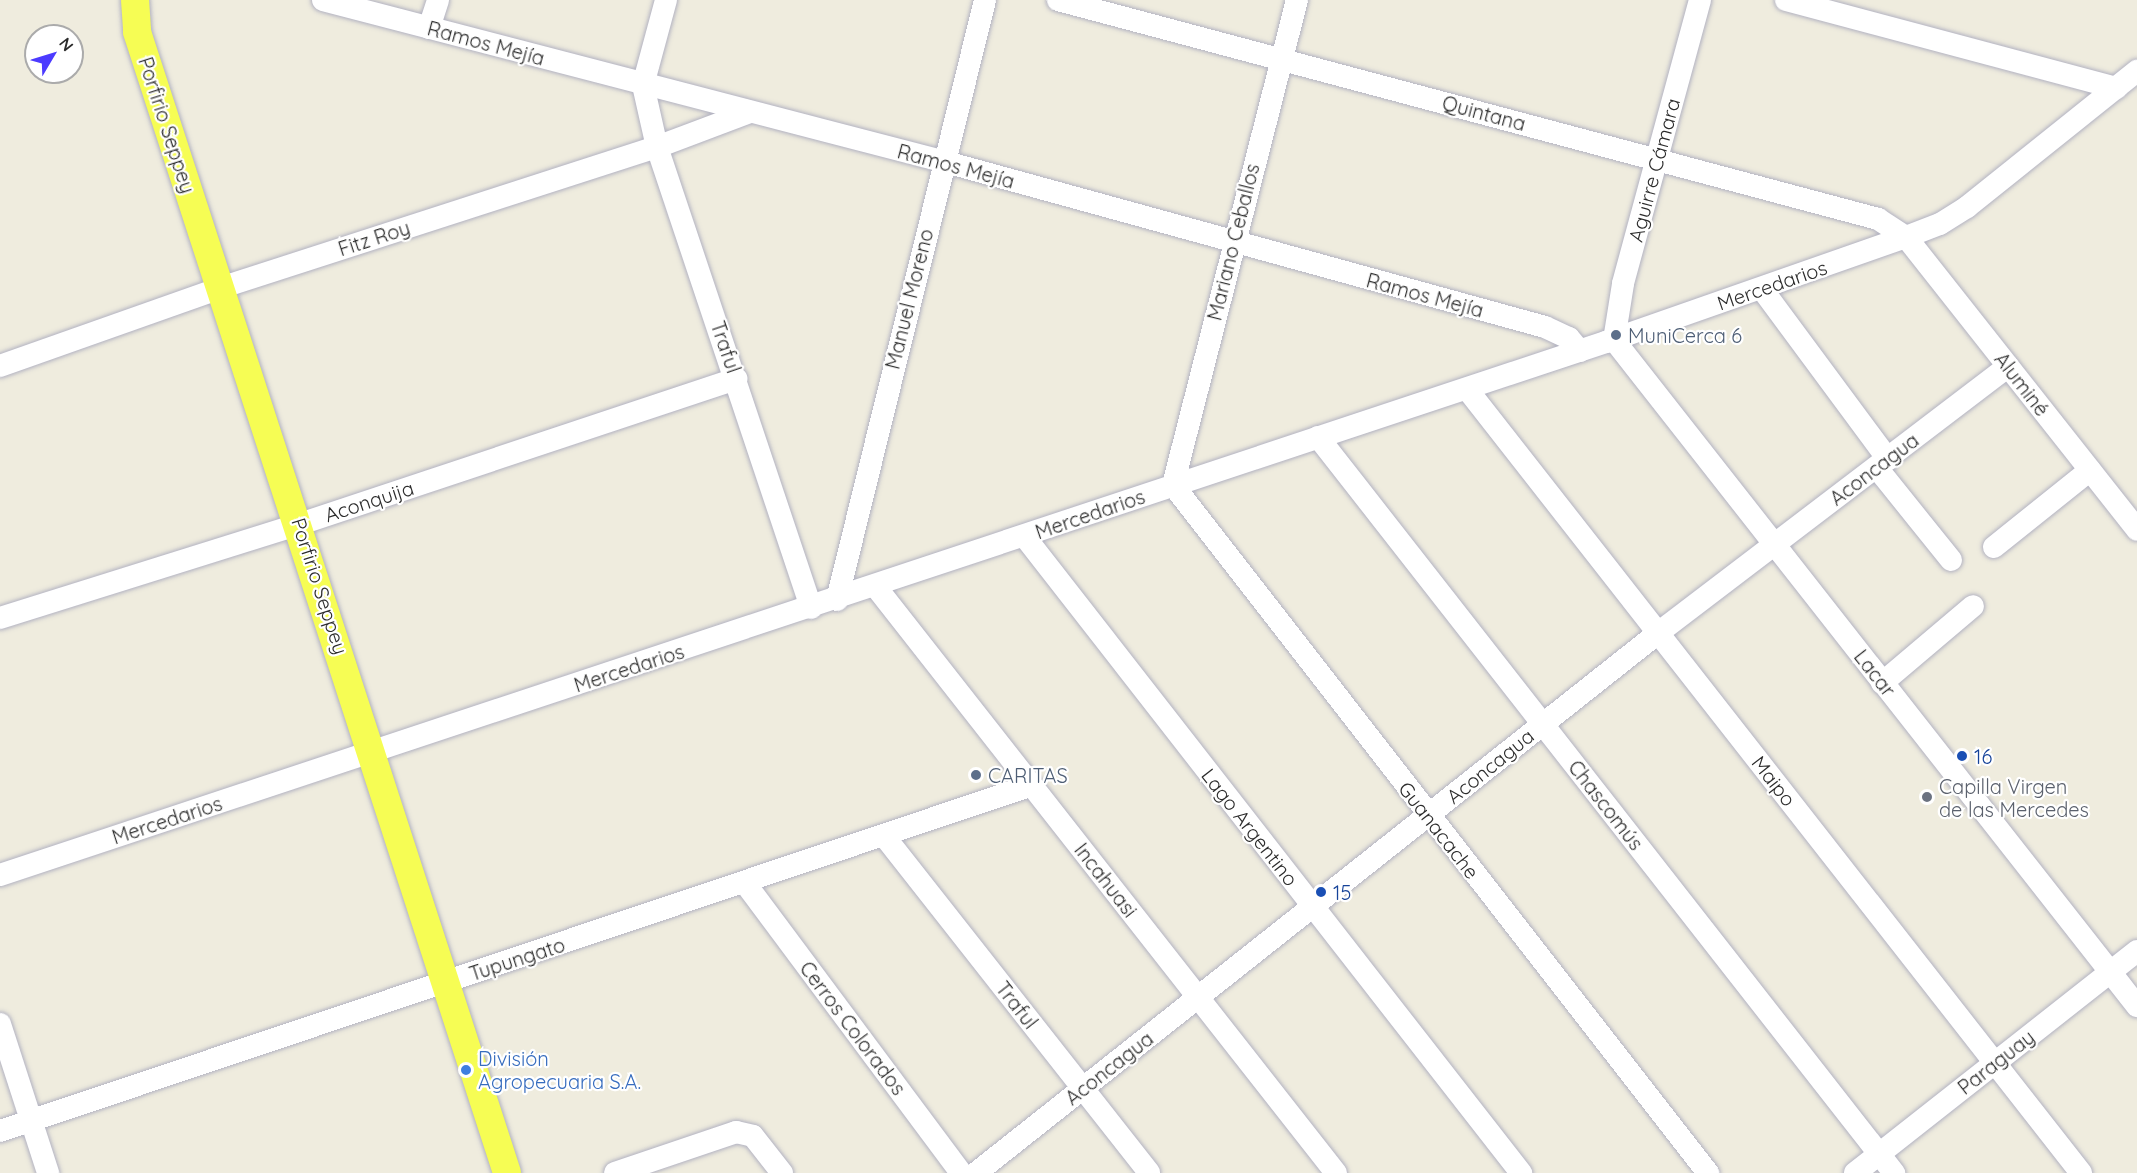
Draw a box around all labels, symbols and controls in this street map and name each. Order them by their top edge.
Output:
street label: Ramos Mejía [425,16,547,70]
north arrow [24,24,84,84]
text: N [55,33,78,55]
street label: Porfirio Seppey [134,54,200,196]
street label: Quintana [1440,90,1528,136]
street label: Aguirre Cámara [1623,96,1685,244]
street label: Ramos Mejía [895,139,1017,193]
street label: Mariano Ceballos [1202,161,1264,323]
street label: Fitz Roy [335,215,413,261]
street label: Manuel Moreno [880,226,938,372]
street label: Mercedarios [1714,255,1830,315]
street label: Ramos Mejía [1364,268,1486,322]
street label: Traful [706,318,746,376]
place label: MuniCerca 6 [1628,323,1742,347]
marker: MuniCerca 6 [1609,328,1623,342]
street label: Aluminé [1990,347,2054,421]
street label: Aconcagua [1825,428,1923,510]
street label: Aconquija [321,475,417,527]
street label: Mercedarios [1032,484,1148,544]
street label: Porfirio Seppey [287,515,353,657]
street label: Mercedarios [571,639,687,697]
street label: Lacar [1849,645,1901,701]
street label: Aconcagua [1442,724,1538,808]
place label: 16 [1974,744,1992,768]
marker: 16 [1955,749,1969,763]
street label: Maipo [1747,751,1801,811]
street label: Chascomús [1563,755,1649,855]
place label: CARITAS [988,763,1068,787]
street label: Lago Argentino [1197,764,1303,890]
marker: CARITAS [969,768,983,782]
place label: Capilla Virgen de las Mercedes [1939,774,2089,821]
street label: Guanacache [1394,777,1484,883]
marker: Capilla Virgen de las Mercedes [1920,790,1934,804]
street label: Mercedarios [109,791,225,849]
street label: Incahuasi [1070,838,1142,922]
place label: 15 [1333,880,1351,904]
marker: 15 [1314,885,1328,899]
street label: Tupungato [466,932,568,986]
street label: Cerros Colorados [795,956,911,1100]
street label: Traful [991,976,1043,1034]
street label: Paraguay [1953,1025,2039,1099]
street label: Aconcagua [1060,1026,1158,1110]
place label: División Agropecuaria S.A. [478,1046,641,1093]
marker: División Agropecuaria S.A. [459,1063,473,1077]

